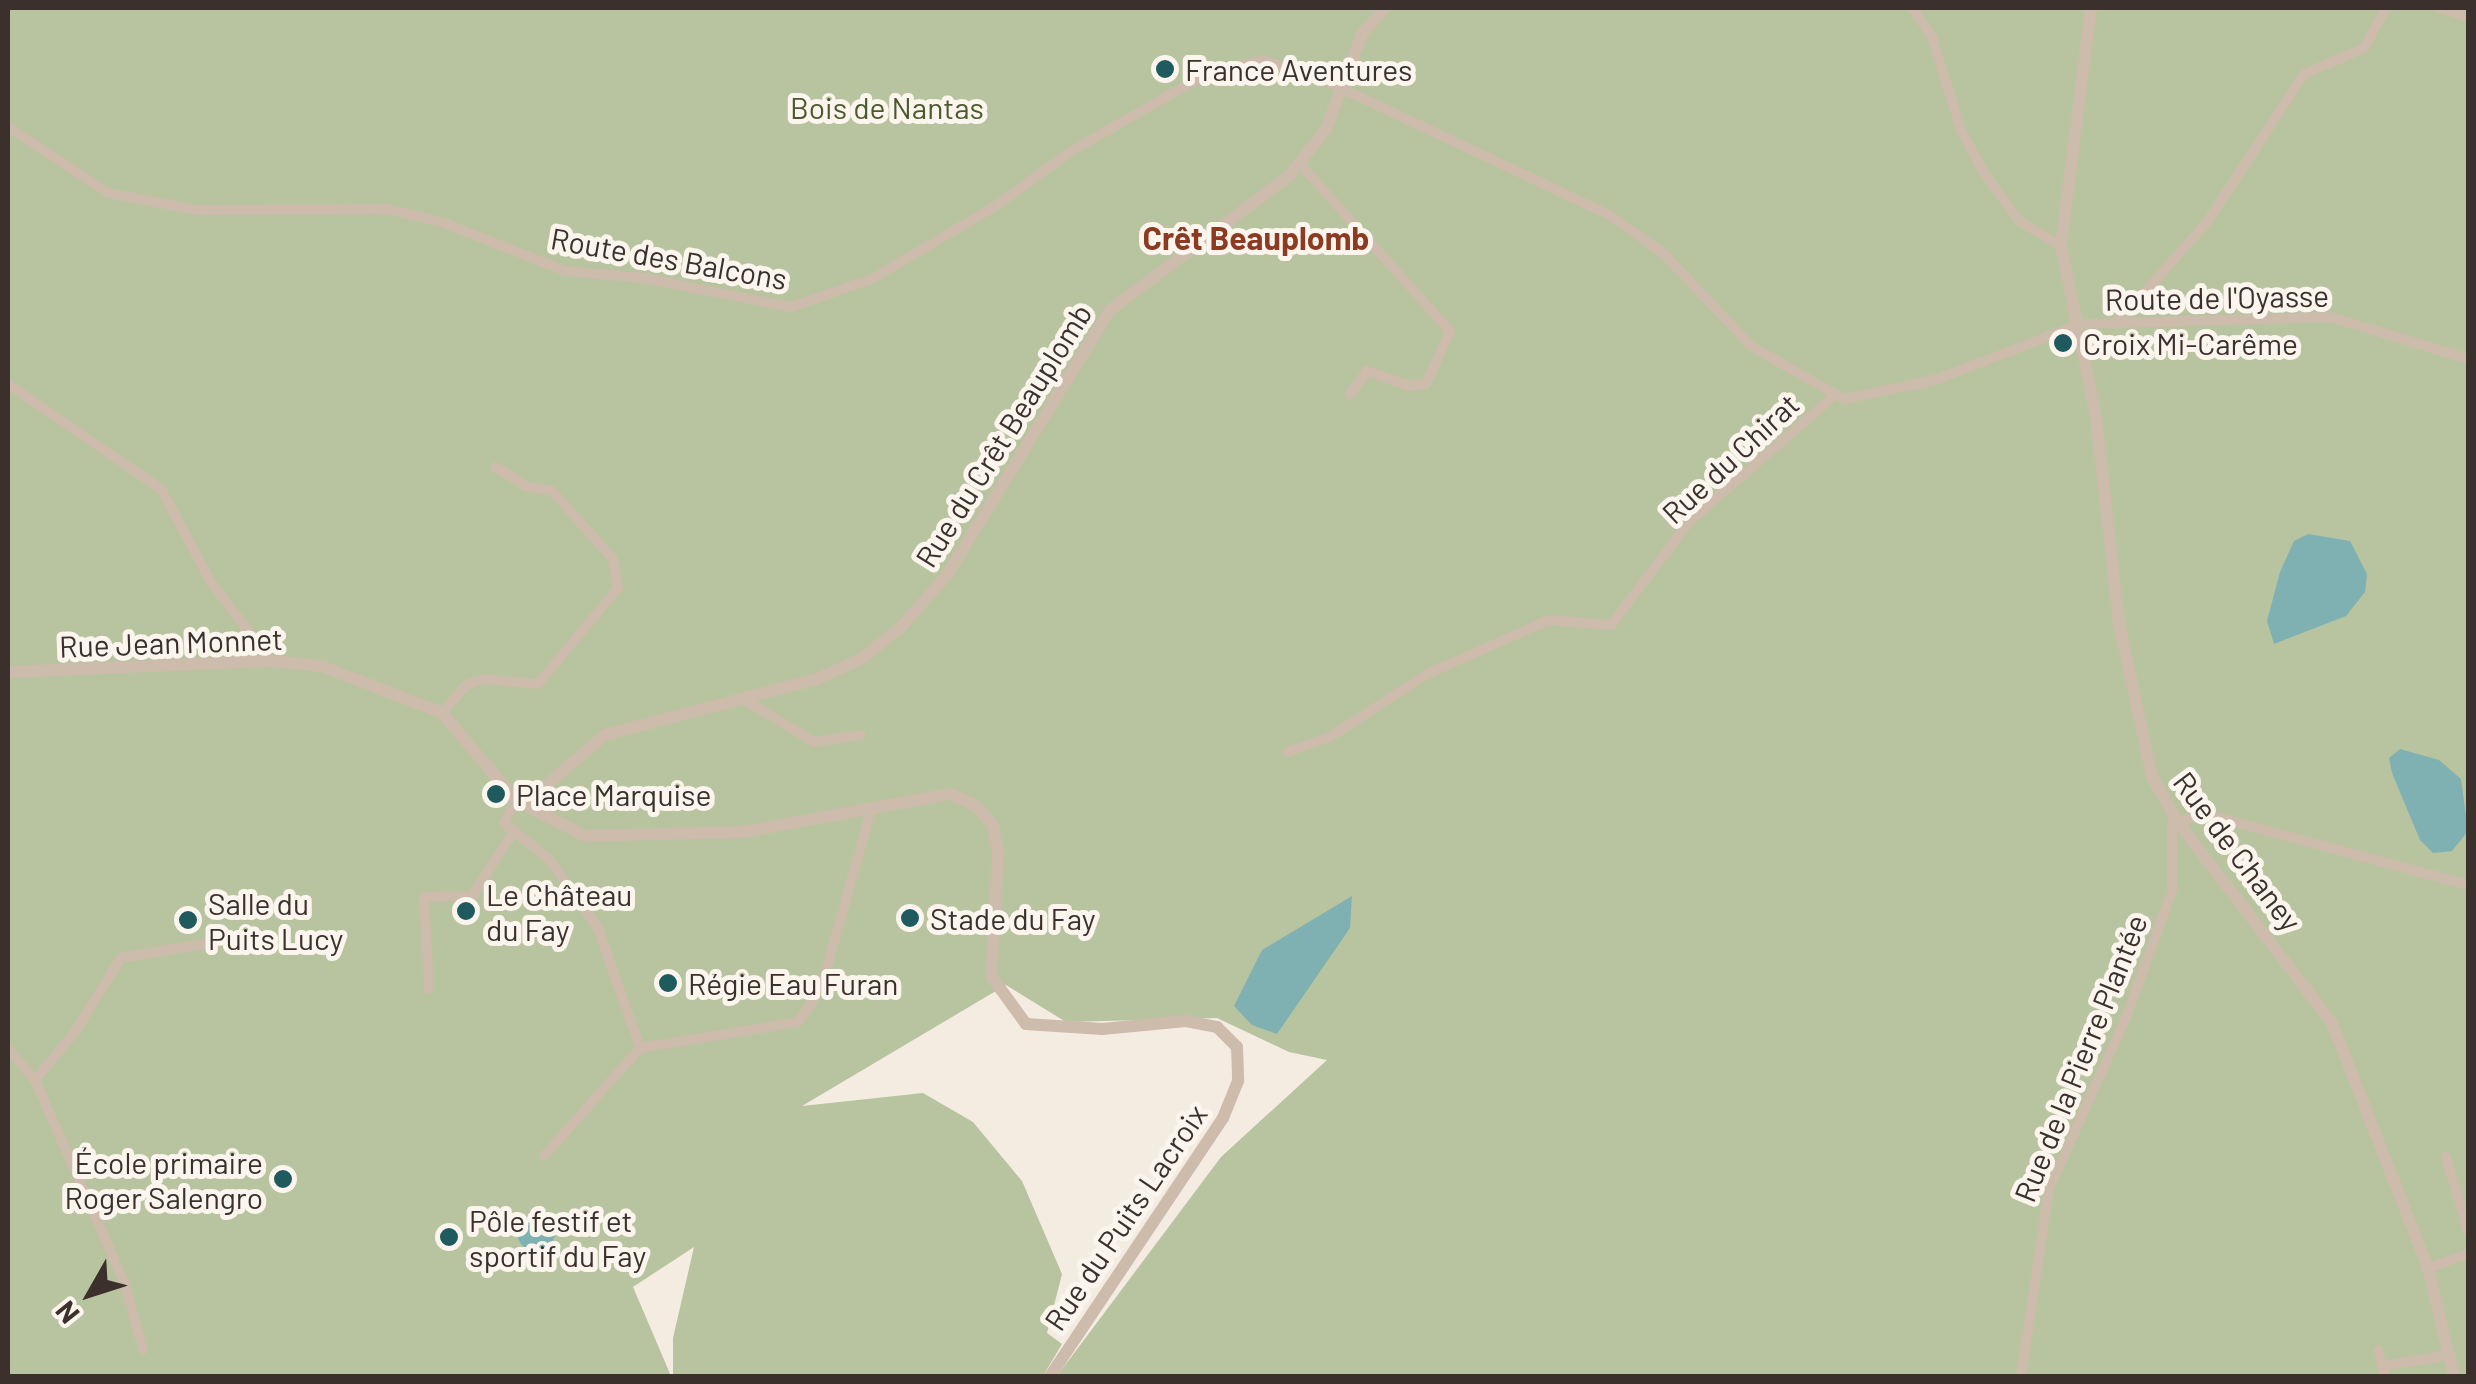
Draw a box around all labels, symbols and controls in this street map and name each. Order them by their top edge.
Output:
place label: France Aventures [1185,51,1413,87]
marker: France Aventures [1154,58,1176,80]
park label: Bois de Nantas [790,89,984,125]
district label: Crêt Beauplomb [1143,218,1369,256]
street label: Route des Balcons [548,220,790,296]
street label: Route de l'Oyasse [2105,277,2329,317]
street label: Rue du Crêt Beauplomb [907,297,1099,573]
place label: Croix Mi-Carême [2083,325,2298,361]
marker: Croix Mi-Carême [2052,332,2074,354]
street label: Rue du Chirat [1654,386,1806,530]
street label: Rue Jean Monnet [59,620,283,664]
street label: Rue de Chaney [2166,764,2310,938]
place label: Place Marquise [516,776,712,812]
marker: Place Marquise [485,783,507,805]
place label: Le Château du Fay [486,876,632,946]
place label: Salle du Puits Lucy [208,885,343,956]
marker: Le Château du Fay [455,900,477,922]
place label: Stade du Fay [930,900,1096,936]
marker: Stade du Fay [899,907,921,929]
marker: Salle du Puits Lucy [177,909,199,931]
street label: Rue de la Pierre Plantée [2006,909,2154,1207]
place label: Régie Eau Furan [688,965,899,1001]
marker: Régie Eau Furan [657,972,679,994]
street label: Rue du Puits Lacroix [1036,1097,1214,1337]
place label: École primaire Roger Salengro [64,1144,263,1214]
marker: École primaire Roger Salengro [272,1168,294,1190]
place label: Pôle festif et sportif du Fay [469,1202,646,1272]
marker: Pôle festif et sportif du Fay [438,1226,460,1248]
north arrow [40,1244,140,1344]
text: N [48,1295,86,1331]

